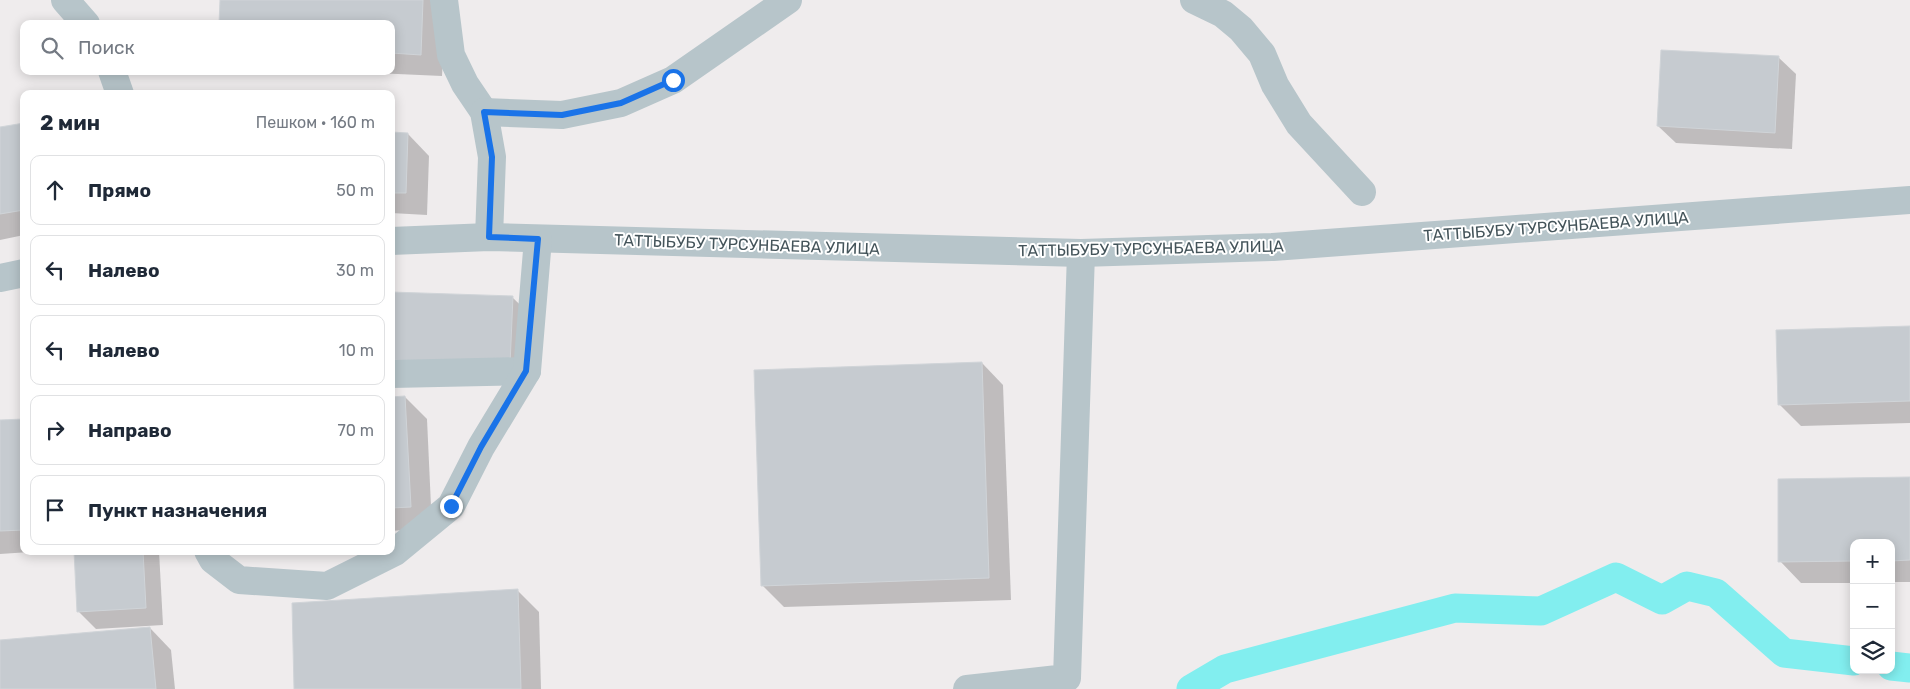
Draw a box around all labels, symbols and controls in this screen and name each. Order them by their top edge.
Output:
search box [20,20,395,75]
icon: search [38,34,66,62]
text: Поиск [78,36,135,59]
route start [662,69,685,92]
text: 2 мин [40,110,100,135]
text: Пешком · 160 m [256,113,375,132]
icon: ahead [41,176,69,204]
text: Прямо [88,179,151,202]
text: 50 m [336,181,374,200]
street label: ТАТТЫБУБУ ТУРСУНБАЕВА УЛИЦА [1423,208,1690,245]
street label: ТАТТЫБУБУ ТУРСУНБАЕВА УЛИЦА [614,230,880,259]
street label: ТАТТЫБУБУ ТУРСУНБАЕВА УЛИЦА [1018,237,1284,260]
icon: left [41,256,69,284]
text: Налево [88,259,160,282]
text: 30 m [336,261,374,280]
icon: left [41,336,69,364]
text: Налево [88,339,160,362]
text: 10 m [339,341,374,360]
icon: right [41,416,69,444]
text: Направо [88,419,172,442]
text: 70 m [337,421,374,440]
route end [440,495,463,518]
icon: arrive [41,496,69,524]
text: Пункт назначения [88,499,267,522]
map controls [1850,539,1895,674]
button: + [1850,539,1895,584]
button: − [1850,584,1895,629]
button: layers [1850,629,1895,674]

